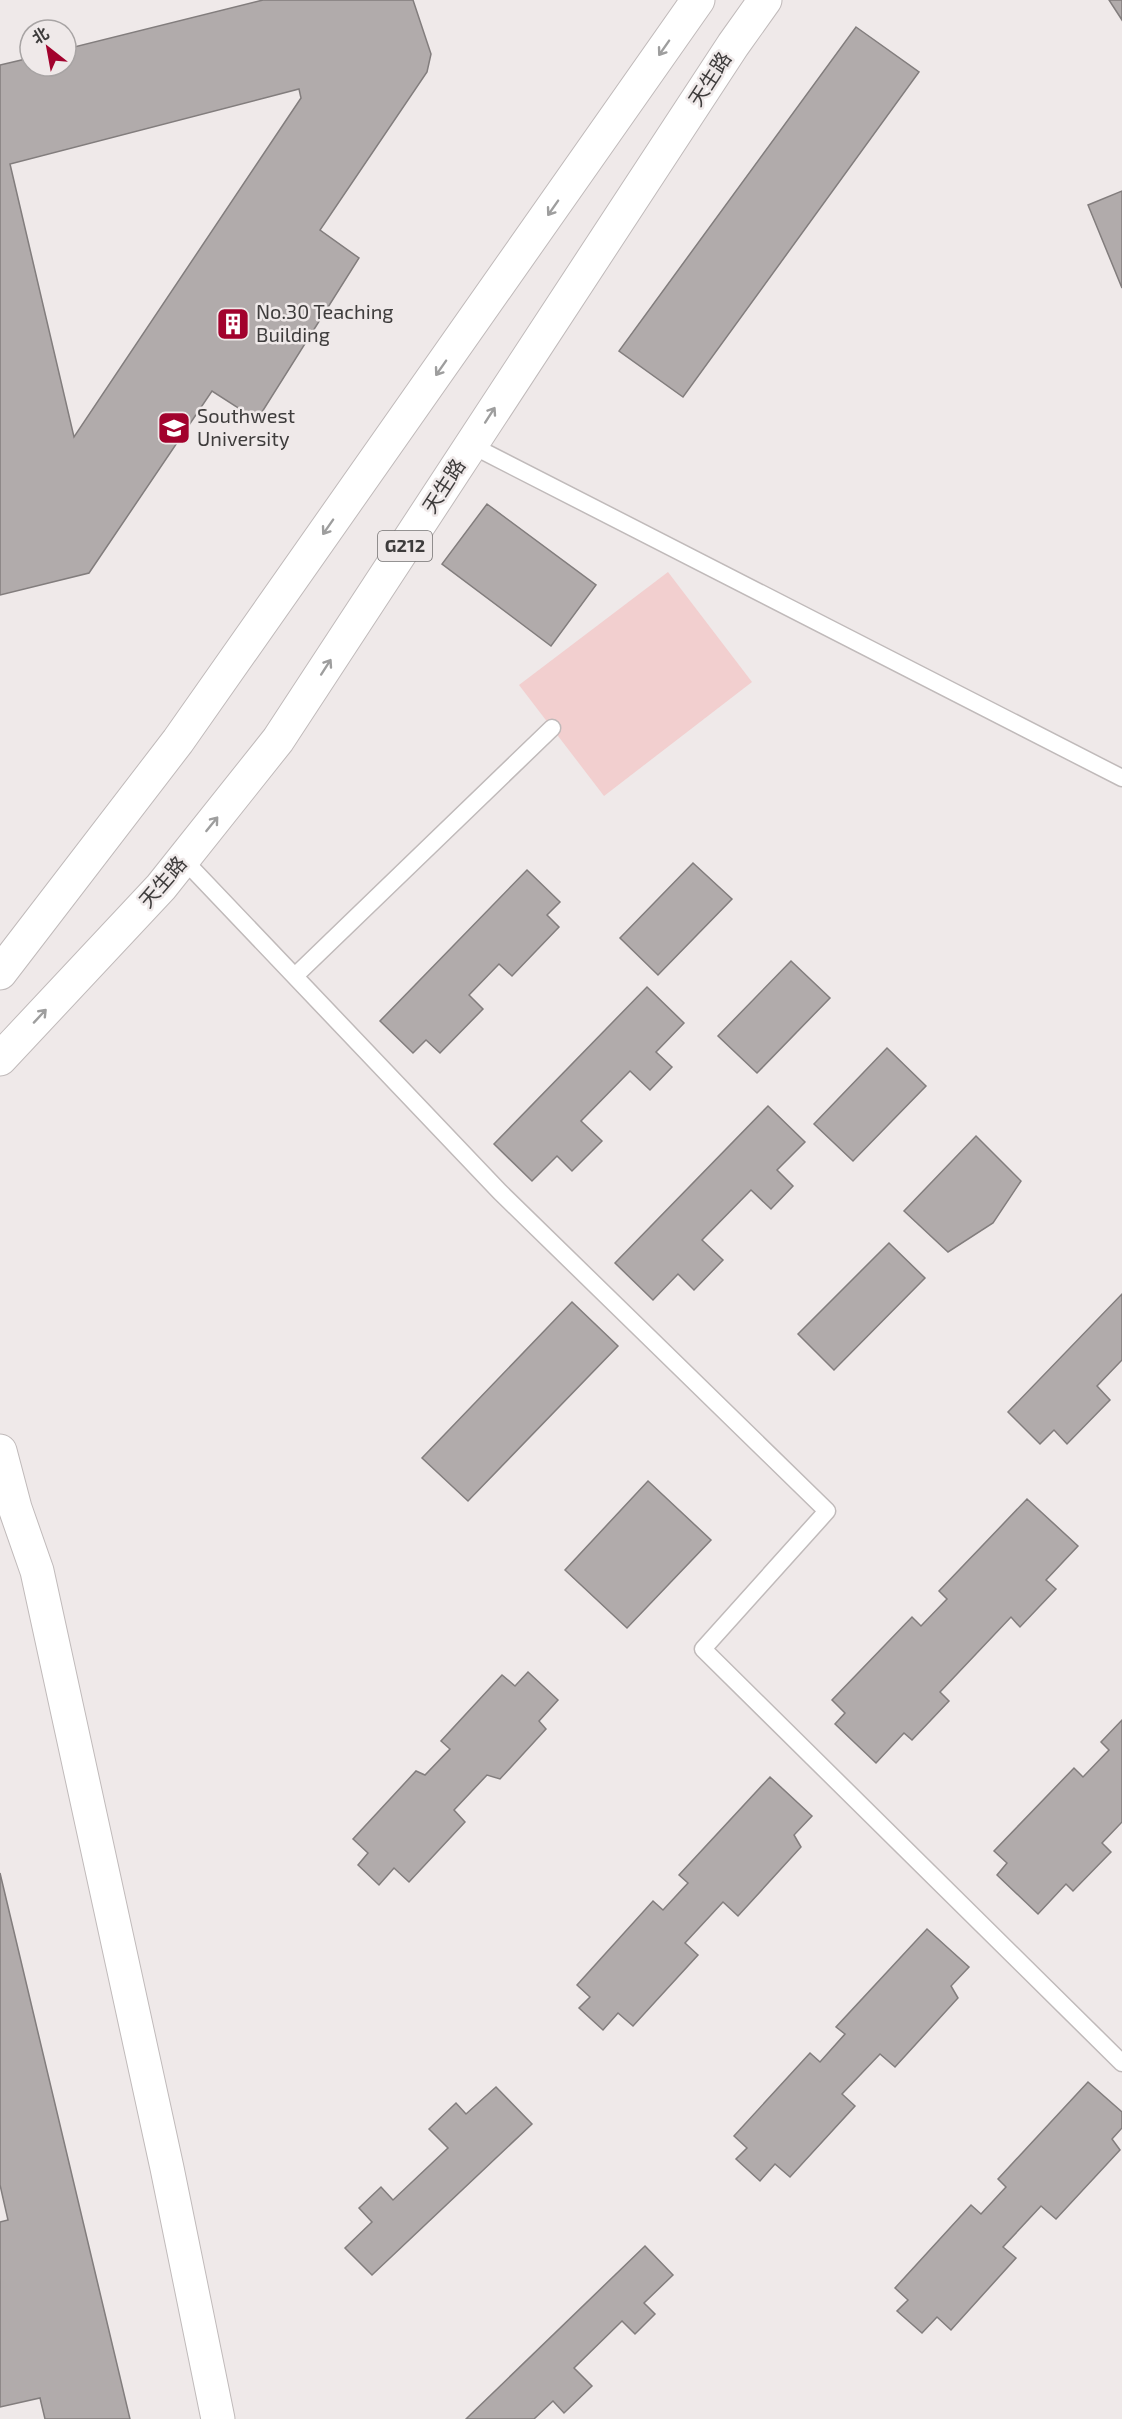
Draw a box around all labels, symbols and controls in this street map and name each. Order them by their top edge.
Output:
north arrow [18,18,78,78]
text: 北 [28,22,52,47]
one-way arrow [658,39,670,56]
street label: 天生路 [683,47,736,110]
one-way arrow [547,200,559,216]
place label: No.30 Teaching Building [256,299,393,346]
building icon: No.30 Teaching Building [215,306,251,342]
one-way arrow [435,359,447,375]
place label: Southwest University [197,403,296,450]
one-way arrow [484,407,496,424]
school or university icon: Southwest University [156,410,192,446]
street label: 天生路 [417,454,470,517]
one-way arrow [322,518,334,534]
road number: G212 [378,531,432,561]
one-way arrow [320,658,333,675]
one-way arrow [205,816,218,832]
street label: 天生路 [134,851,191,912]
one-way arrow [33,1009,47,1024]

